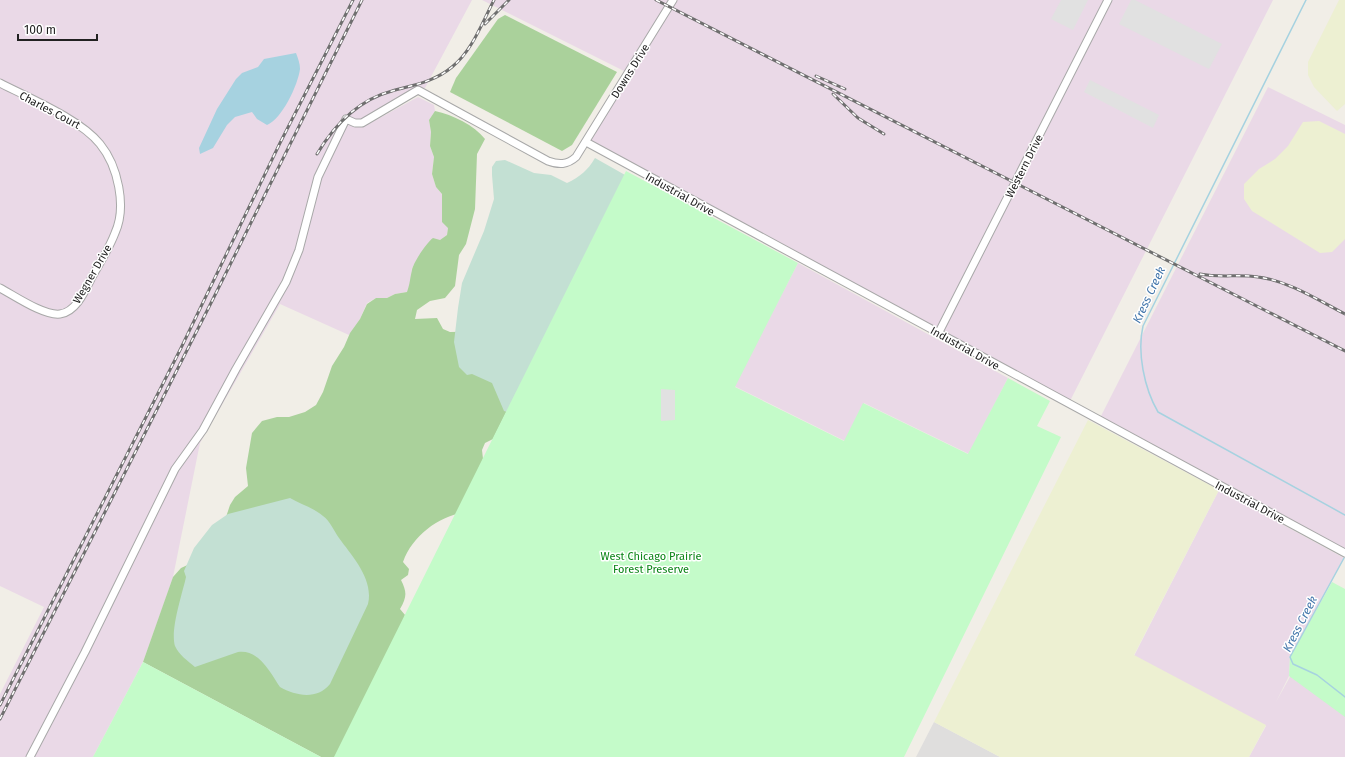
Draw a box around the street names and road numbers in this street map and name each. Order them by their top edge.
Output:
street label: Downs Drive [609,42,652,101]
street label: Charles Court [17,89,82,132]
street label: Western Drive [1003,132,1046,200]
street label: Industrial Drive [643,170,717,219]
street label: Wegner Drive [70,242,115,306]
street label: Industrial Drive [928,324,1002,373]
street label: Industrial Drive [1213,479,1287,526]

